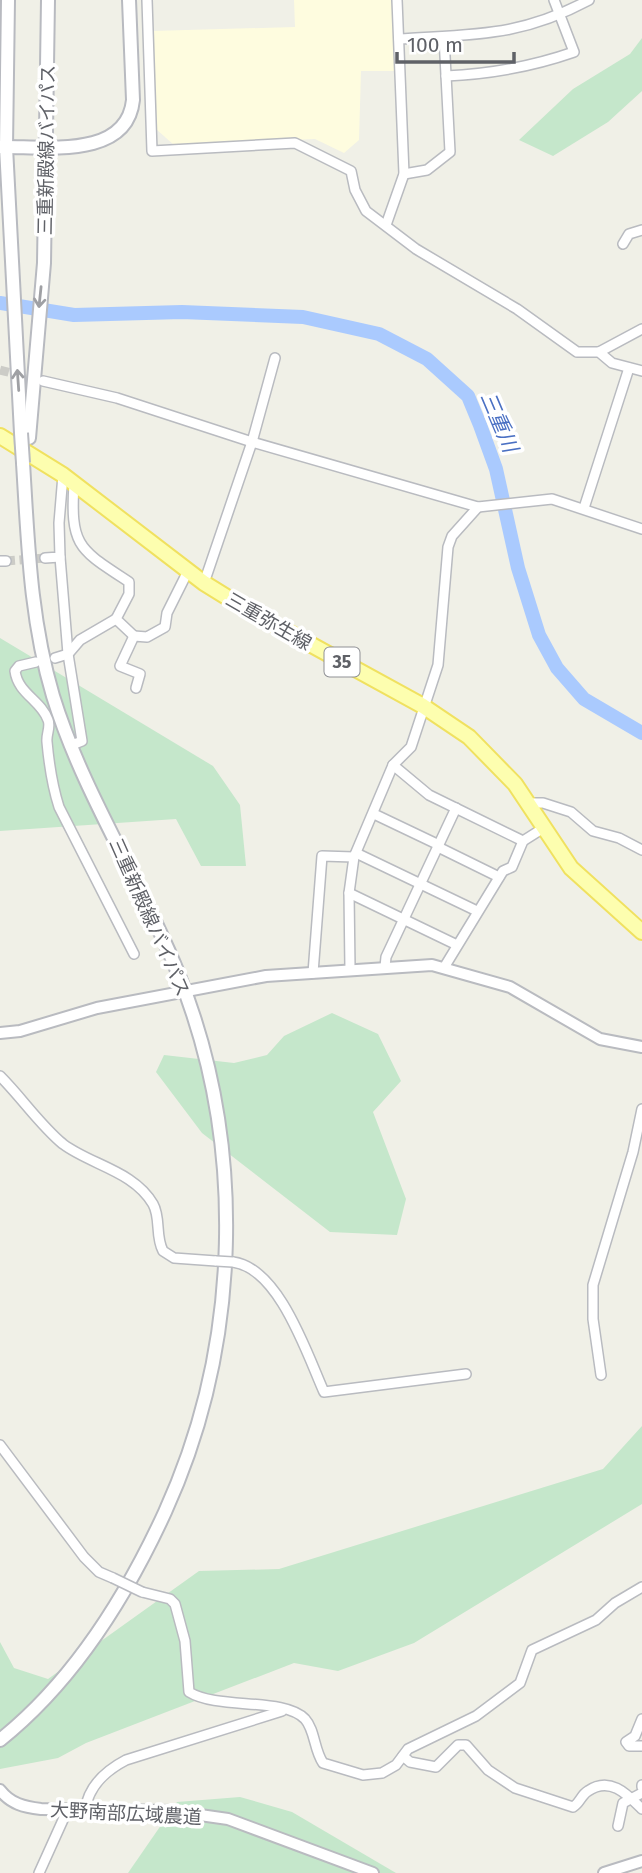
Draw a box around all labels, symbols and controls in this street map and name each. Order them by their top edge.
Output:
scale bar [397,21,514,65]
text: 100 m [407,32,463,58]
street label: 三重新殿線バイパス [34,65,59,236]
one-way arrow [34,285,47,308]
one-way arrow [11,368,24,391]
water label: 三重川 [475,388,524,458]
street label: 三重弥生線 [222,588,316,655]
road number: 35 [324,648,360,676]
street label: 三重新殿線バイパス [104,835,195,1000]
street label: 大野南部広域農道 [49,1798,202,1829]

